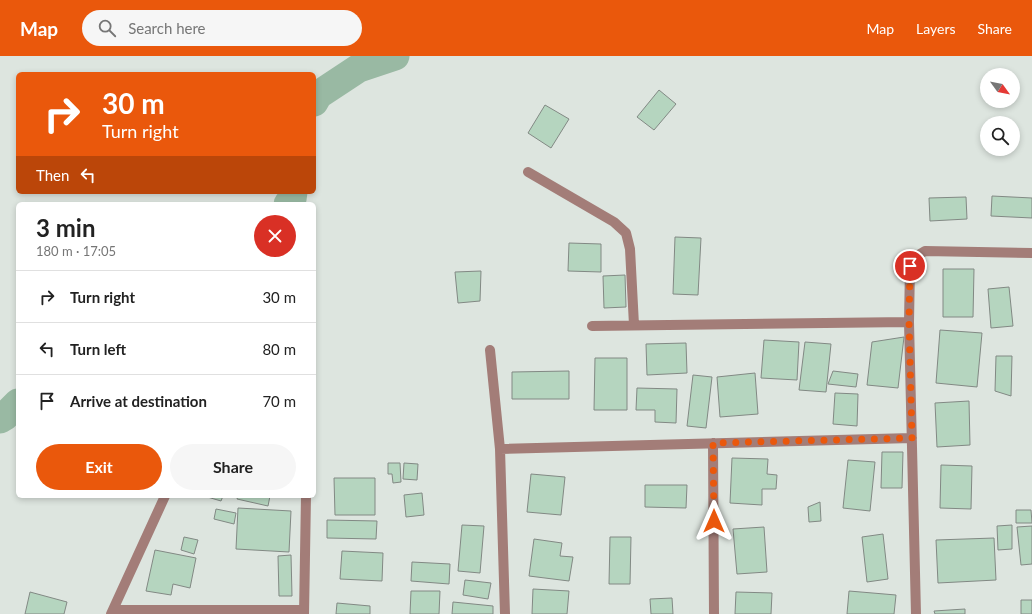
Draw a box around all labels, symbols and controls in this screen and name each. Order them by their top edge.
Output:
search box [82,10,362,46]
text: Map [20,17,58,40]
icon: search [96,17,118,39]
text: Search here [128,19,206,37]
text: Map [866,20,894,37]
text: Layers [916,20,956,37]
text: Share [978,20,1012,37]
north arrow [980,68,1020,108]
map controls [980,68,1020,156]
text: 30 m [102,86,165,120]
icon: right [36,88,88,140]
button: search [980,116,1020,156]
text: Turn right [102,120,179,142]
icon: left [77,164,99,186]
text: Then [36,166,69,184]
text: 3 min [36,213,96,242]
button: close [254,215,296,257]
text: 180 m · 17:05 [36,243,116,259]
pin [893,249,927,283]
icon: arrive [899,255,921,277]
icon: right [36,286,58,308]
text: Turn right [70,288,135,306]
text: 30 m [262,288,296,306]
icon: left [36,338,58,360]
text: Turn left [70,340,126,358]
text: 80 m [262,340,296,358]
icon: arrive [36,390,58,412]
text: Arrive at destination [70,392,207,410]
text: 70 m [262,392,296,410]
button: Exit [36,444,162,490]
button: Share [170,444,296,490]
position arrow [693,500,735,542]

